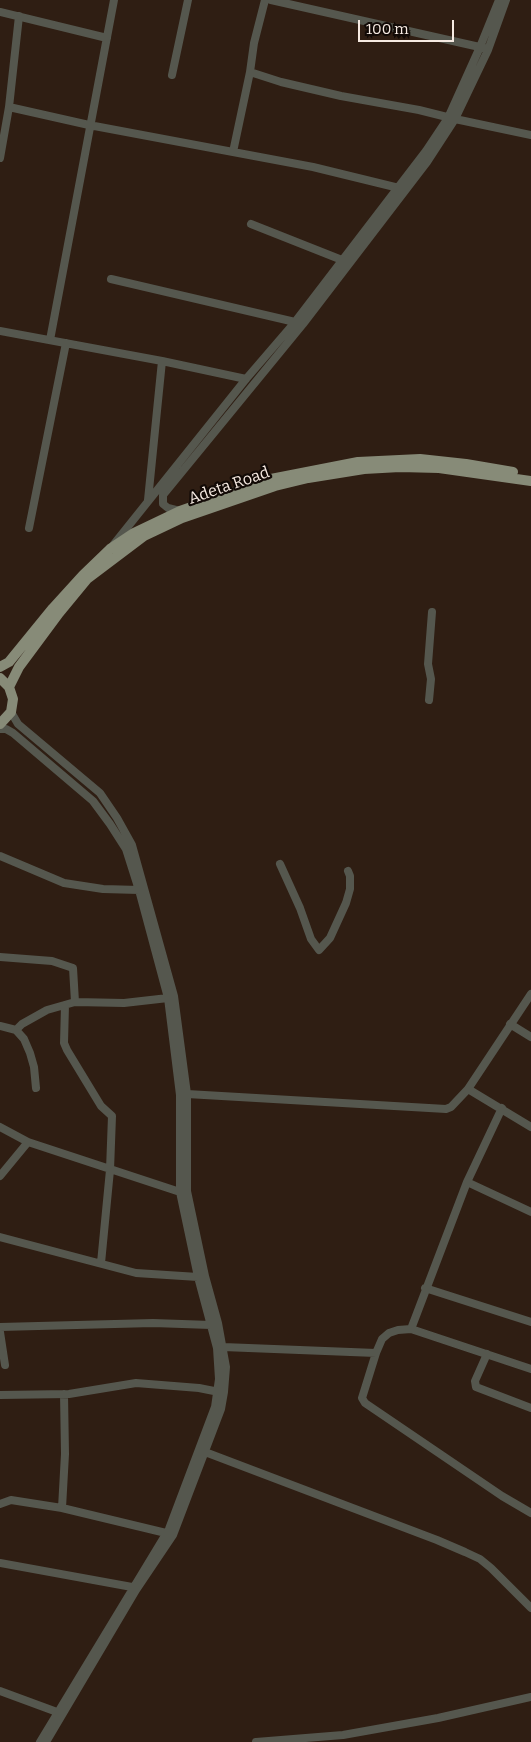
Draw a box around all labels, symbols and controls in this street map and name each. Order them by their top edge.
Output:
scale bar [361,10,457,42]
text: 100 m [366,20,409,38]
street label: Adeta Road [186,463,272,509]

